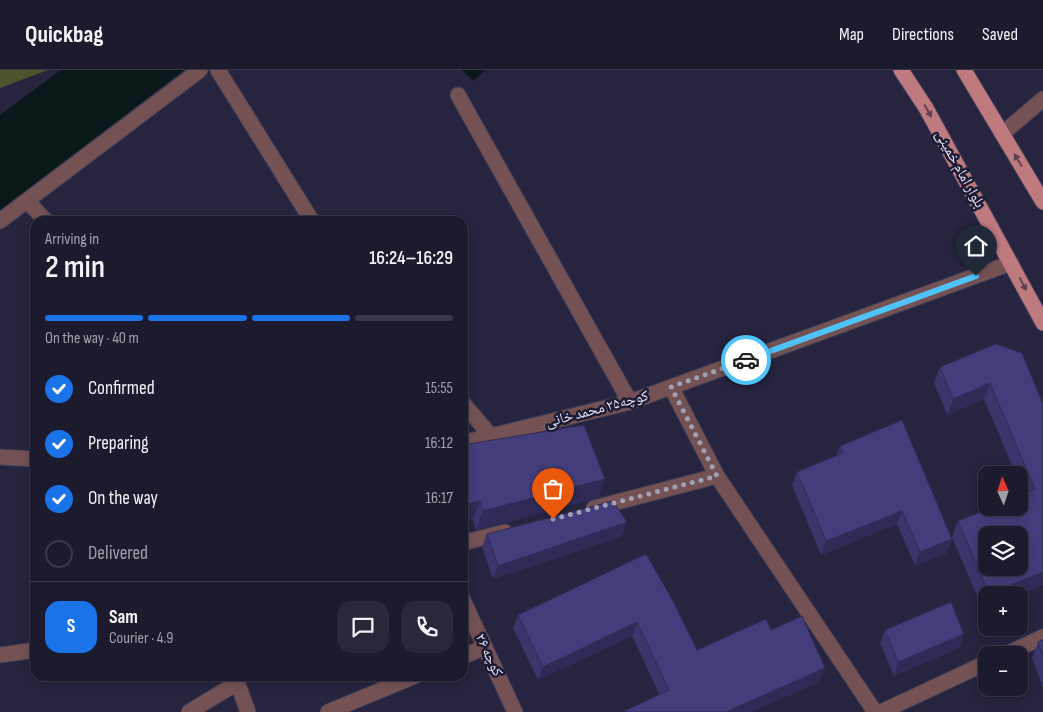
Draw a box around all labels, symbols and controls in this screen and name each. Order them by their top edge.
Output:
text: Quickbag [25,20,103,49]
text: Map [839,24,864,45]
text: Directions [892,24,954,45]
text: Saved [982,24,1018,45]
one-way arrow [923,104,932,117]
street label: بلوار امام خمینی [931,127,989,211]
one-way arrow [1013,154,1022,167]
pin [955,225,997,276]
text: Arriving in [45,230,99,249]
icon: home [962,232,990,260]
text: 16:24–16:29 [369,247,453,270]
text: 2 min [45,248,105,287]
one-way arrow [1019,277,1027,291]
text: On the way · 40 m [45,329,139,348]
courier [721,335,771,385]
icon: car [732,346,760,374]
icon: check [45,375,73,403]
text: Confirmed [88,377,155,400]
text: 15:55 [425,379,453,398]
street label: کوچه۲۵ محمد خانی [543,386,651,432]
icon: check [45,430,73,458]
text: Preparing [88,432,149,455]
text: 16:12 [425,434,453,453]
north arrow [978,466,1028,516]
map controls [978,466,1028,696]
pin [532,468,574,519]
icon: bag [539,475,567,503]
icon: check [45,485,73,513]
text: On the way [88,487,158,510]
text: 16:17 [425,489,453,508]
button: layers [978,526,1028,576]
text: Delivered [88,542,148,565]
button: + [978,586,1028,636]
button: chat [337,601,389,653]
button: phone [401,601,453,653]
text: Sam [109,606,138,629]
text: S [67,615,75,638]
text: Courier · 4.9 [109,629,173,648]
street label: کوچه ۲۶ [471,630,507,680]
button: − [978,646,1028,696]

